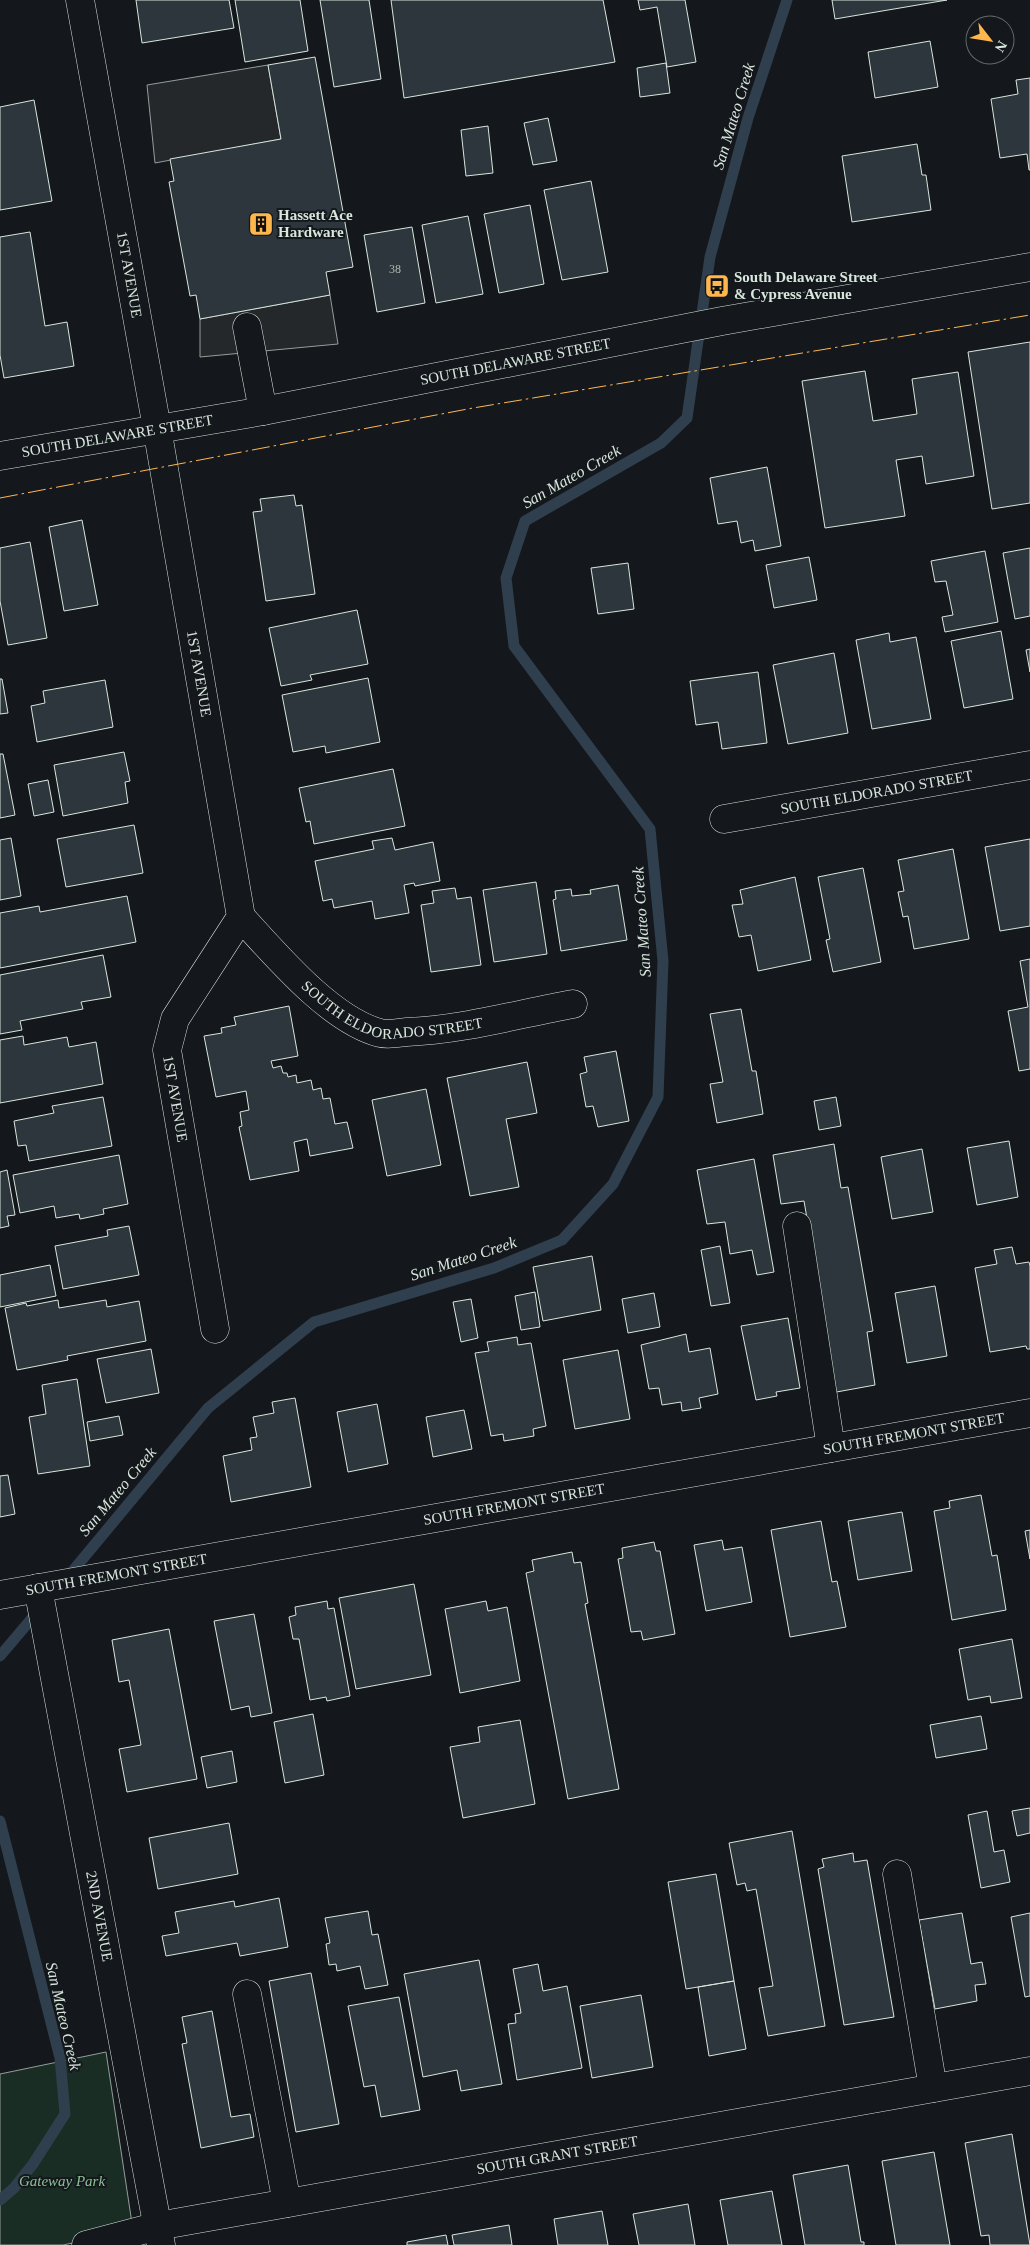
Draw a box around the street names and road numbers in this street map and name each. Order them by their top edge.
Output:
street label: 1ST AVENUE [114,230,145,319]
street label: SOUTH DELAWARE STREET [419,335,612,388]
street label: SOUTH DELAWARE STREET [20,412,214,460]
street label: 1ST AVENUE [184,629,214,718]
street label: SOUTH ELDORADO STREET [779,767,974,817]
street label: SOUTH ELDORADO STREET [298,978,484,1042]
street label: 1ST AVENUE [160,1054,191,1143]
street label: SOUTH FREMONT STREET [822,1410,1006,1457]
street label: SOUTH FREMONT STREET [422,1480,606,1528]
street label: SOUTH FREMONT STREET [24,1551,208,1598]
street label: 2ND AVENUE [83,1870,116,1963]
street label: SOUTH GRANT STREET [475,2133,639,2177]

